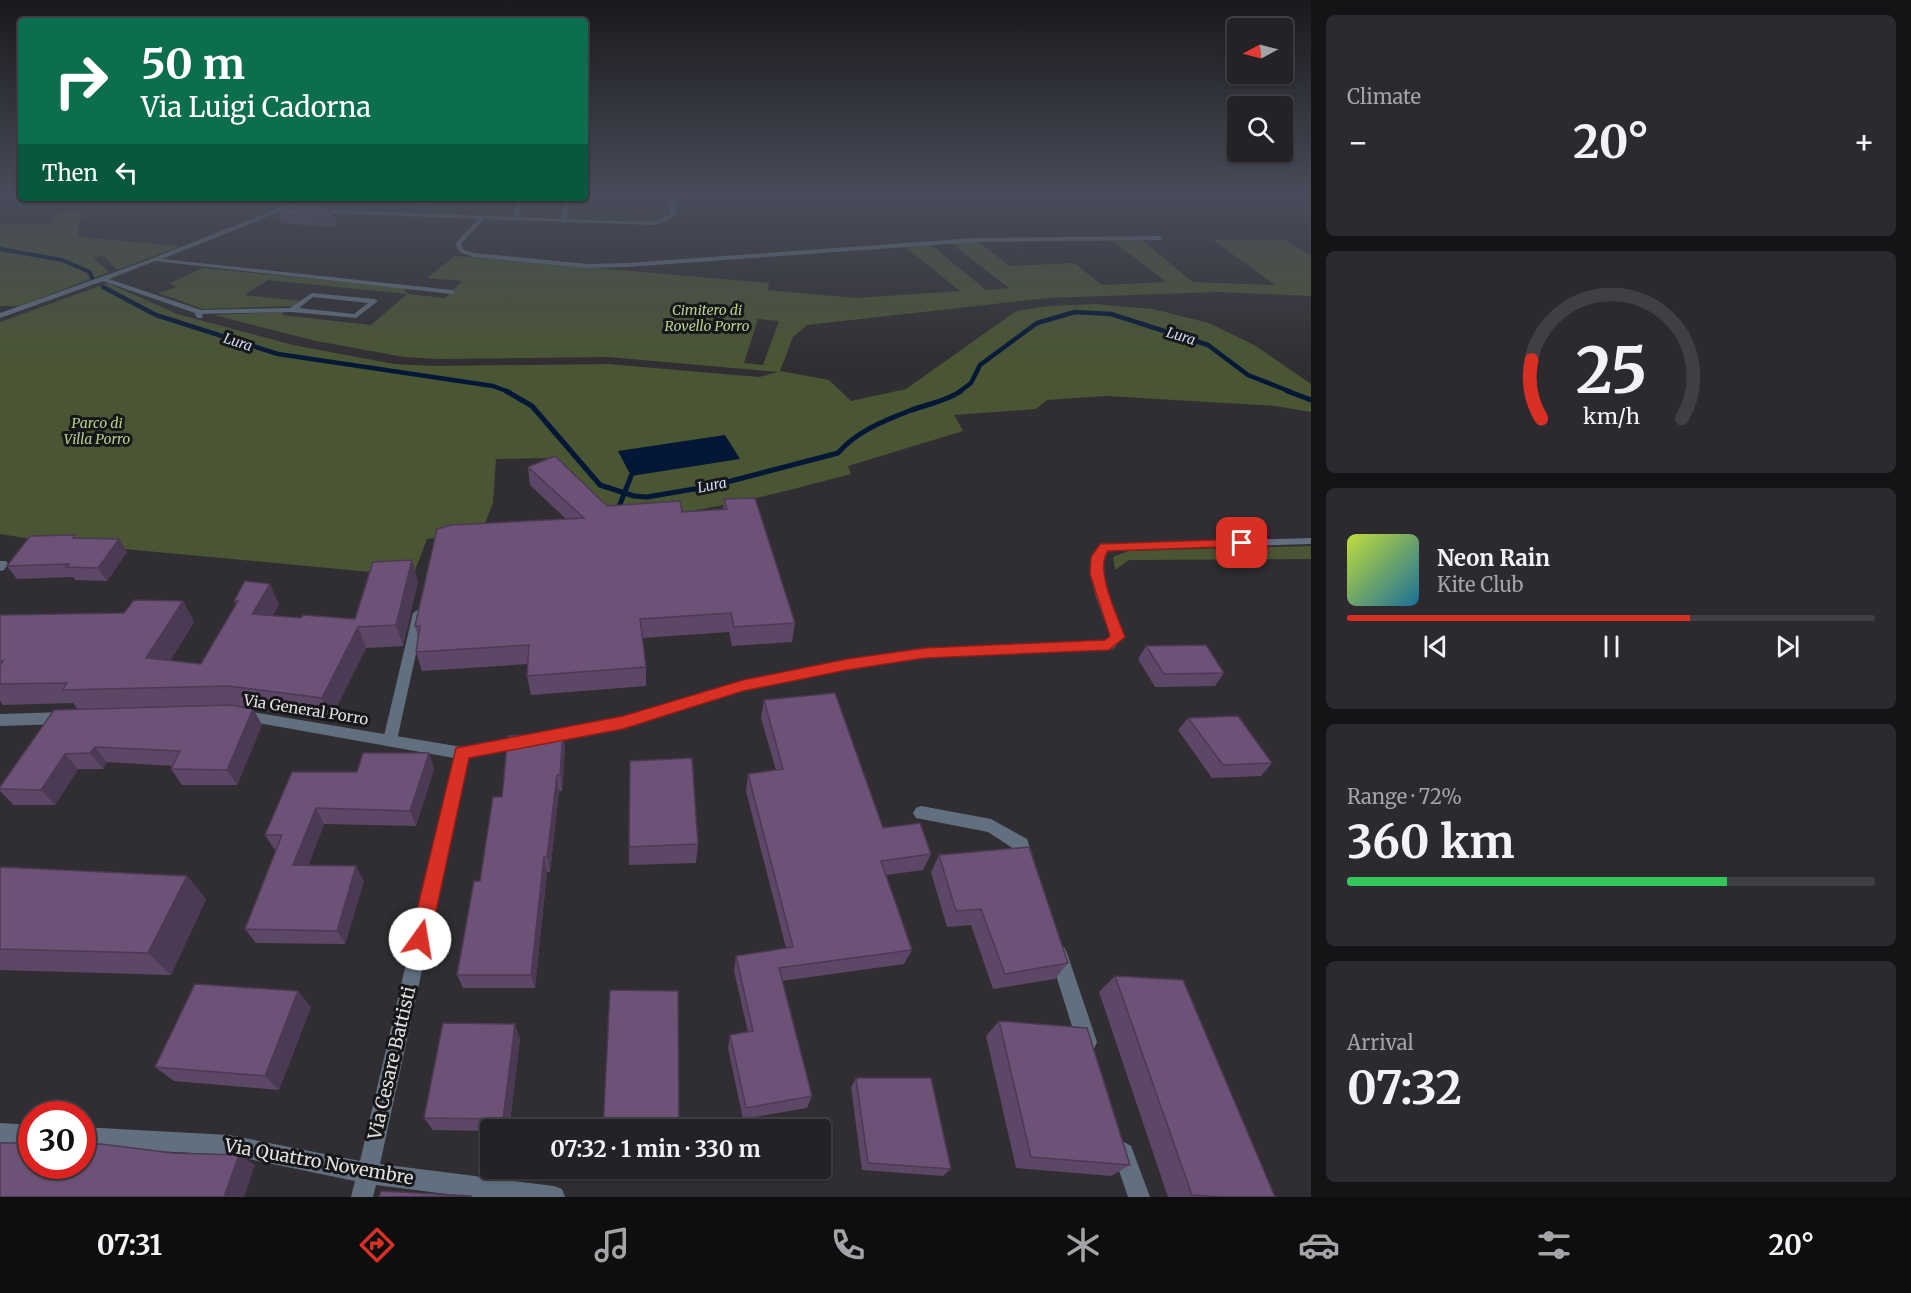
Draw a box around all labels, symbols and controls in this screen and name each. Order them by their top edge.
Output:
north arrow [1227,18,1293,84]
map controls [1227,18,1293,162]
text: 50 m [141,38,245,90]
icon: right [42,42,120,120]
text: Climate [1347,84,1421,109]
text: Via Luigi Cadorna [141,90,371,124]
button: search [1227,96,1293,162]
text: 20° [1573,114,1649,170]
text: − [1347,122,1369,163]
text: + [1853,122,1875,163]
icon: left [110,156,143,189]
text: Then [42,159,98,187]
park label: Cimitero di Rovello Porro [665,301,750,335]
water label: Lura [1164,323,1198,349]
water label: Lura [221,329,255,355]
text: 25 [1575,332,1647,410]
text: km/h [1583,404,1639,431]
park label: Parco di Villa Porro [64,414,130,448]
water label: Lura [696,473,728,497]
pin [1216,517,1267,568]
icon: arrive [1225,526,1258,559]
text: Neon Rain [1437,544,1550,572]
text: Kite Club [1437,572,1523,597]
icon: previous [1419,630,1452,663]
icon: pause [1595,630,1628,663]
icon: next [1771,630,1804,663]
street label: Via General Porro [241,690,370,729]
text: Range · 72% [1347,784,1462,809]
text: 360 km [1347,814,1515,870]
position arrow [388,907,452,971]
street label: Via Cesare Battisti [362,984,420,1143]
text: Arrival [1347,1030,1414,1055]
text: 07:32 [1347,1060,1462,1116]
speed limit sign: 30 [18,1101,96,1179]
street label: Via Quattro Novembre [222,1133,415,1189]
text: 07:32 · 1 min · 330 m [550,1135,761,1163]
icon: directions [356,1224,398,1266]
icon: music [591,1224,633,1266]
icon: phone [827,1224,869,1266]
icon: climate [1062,1224,1104,1266]
icon: car [1298,1224,1340,1266]
icon: filters [1533,1224,1575,1266]
text: 07:31 [97,1228,162,1262]
text: 20° [1768,1228,1814,1262]

